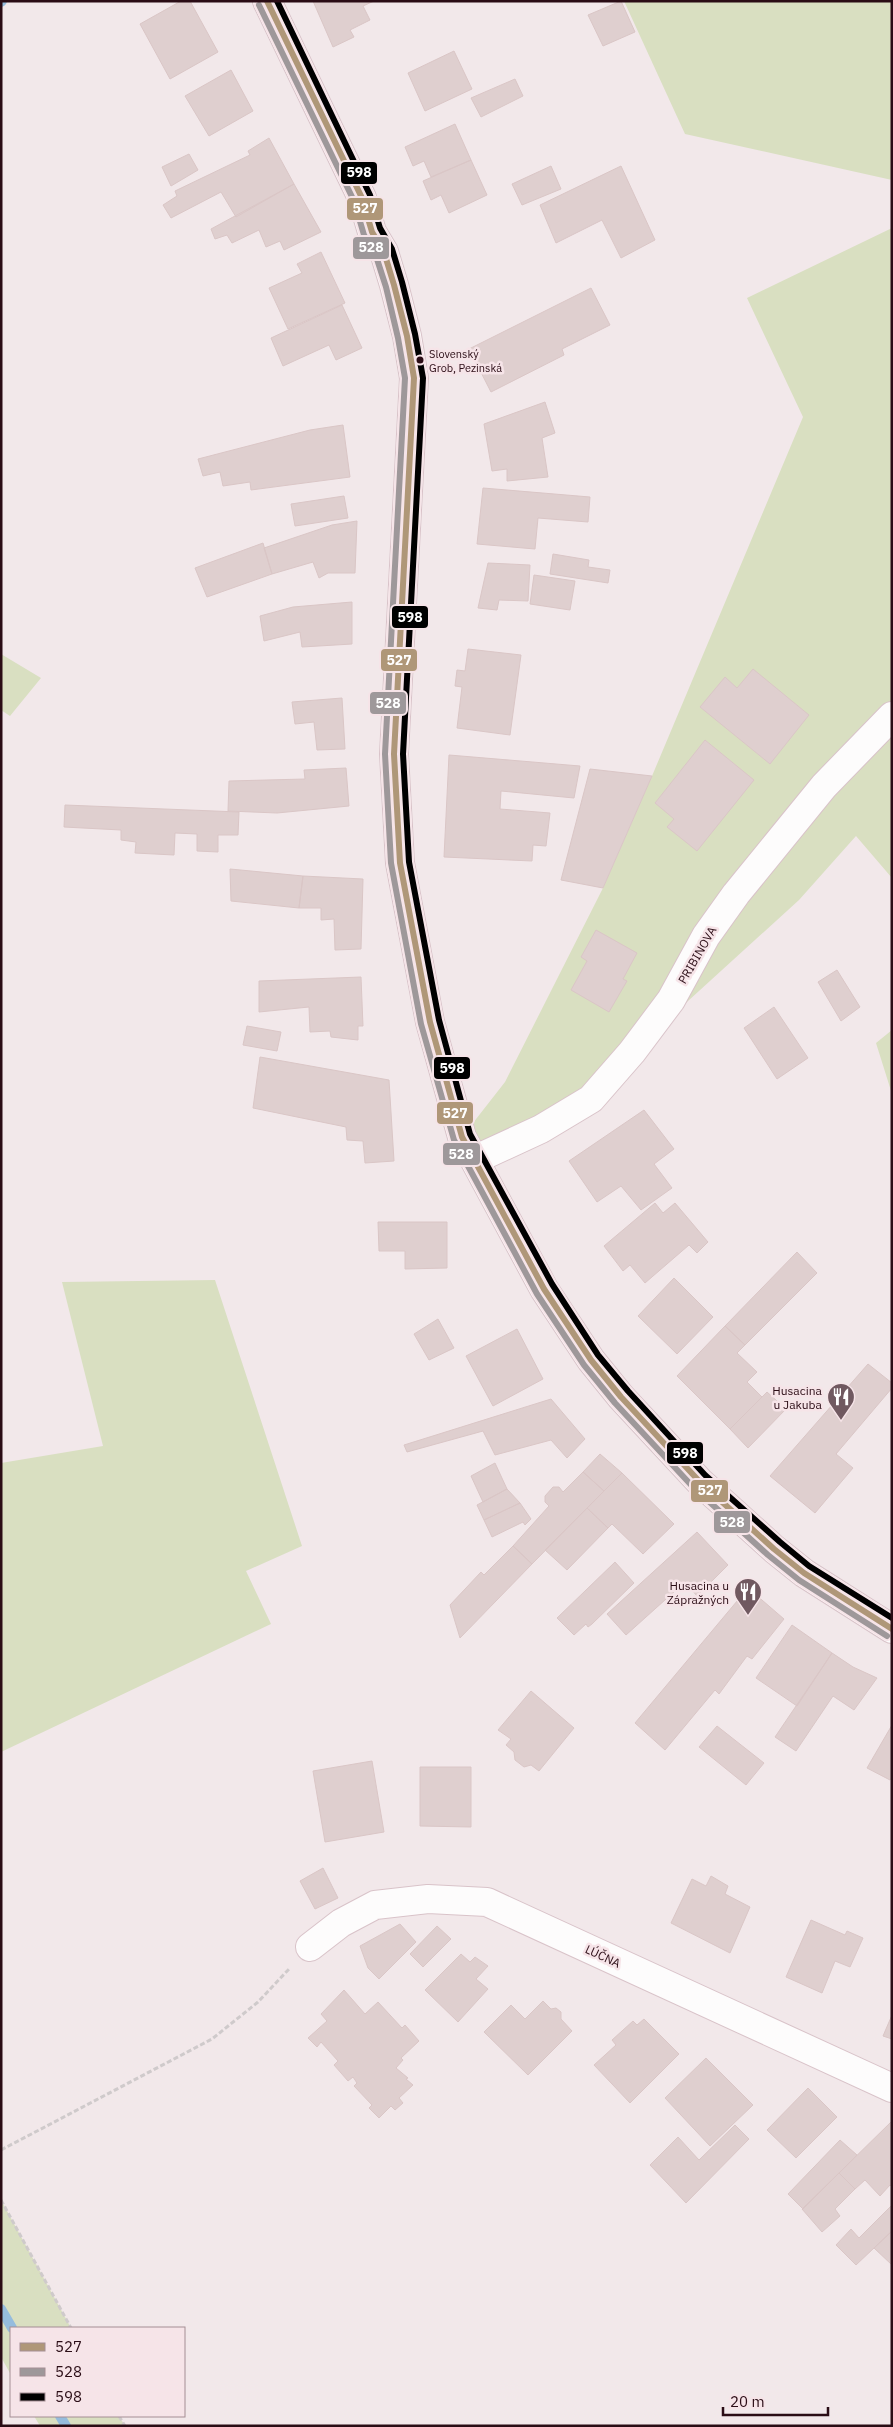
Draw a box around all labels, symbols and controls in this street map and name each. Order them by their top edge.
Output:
line badge: 598 [340,161,378,185]
text: 598 [346,163,372,181]
line badge: 527 [346,197,384,221]
text: 527 [352,199,378,217]
line badge: 528 [352,236,390,260]
text: 528 [358,238,384,256]
place label: Slovenský Grob, Pezinská [429,347,502,375]
marker: Slovenský Grob, Pezinská [415,355,425,365]
line badge: 598 [391,605,429,629]
text: 598 [397,608,423,626]
line badge: 527 [380,648,418,672]
text: 527 [386,651,412,669]
line badge: 528 [369,691,407,715]
text: 528 [375,694,401,712]
street label: PRIBINOVA [675,923,720,986]
line badge: 598 [433,1056,471,1080]
text: 598 [439,1059,465,1077]
line badge: 527 [436,1101,474,1125]
text: 527 [442,1104,468,1122]
line badge: 528 [442,1142,481,1166]
text: 528 [448,1145,474,1163]
restaurant icon: Husacina u Jakuba [826,1382,856,1421]
place label: Husacina u Jakuba [772,1383,823,1412]
line badge: 598 [666,1441,704,1465]
text: 598 [672,1444,698,1462]
line badge: 527 [690,1479,729,1503]
text: 527 [697,1481,723,1499]
line badge: 528 [713,1510,751,1534]
text: 528 [719,1513,745,1531]
restaurant icon: Husacina u Zápražných [733,1577,763,1616]
place label: Husacina u Zápražných [667,1578,729,1607]
street label: LÚČNA [583,1941,623,1971]
legend [10,2327,185,2417]
text: 527 [55,2337,82,2356]
text: 528 [55,2362,82,2381]
scale bar [723,2384,828,2416]
text: 598 [55,2387,82,2406]
text: 20 m [730,2392,765,2411]

